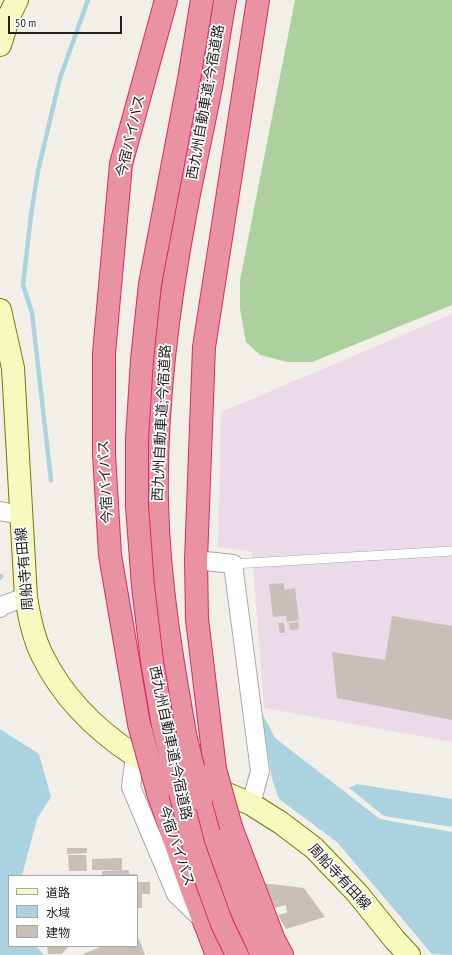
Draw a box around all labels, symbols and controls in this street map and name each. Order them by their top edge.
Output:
scale bar [10,8,124,34]
text: 50 m [15,15,36,30]
street label: 西九州自動車道;今宿道路 [184,23,228,181]
street label: 今宿バイパス [113,93,149,179]
street label: 西九州自動車道;今宿道路 [150,344,174,502]
street label: 今宿バイパス [95,440,117,524]
street label: 周船寺有田線 [13,526,37,612]
street label: 西九州自動車道;今宿道路 [145,664,195,822]
street label: 今宿バイパス [154,804,198,888]
street label: 周船寺有田線 [304,841,374,913]
legend [8,875,138,947]
text: 道路 [46,885,70,900]
text: 水域 [46,905,70,920]
text: 建物 [46,925,70,940]

